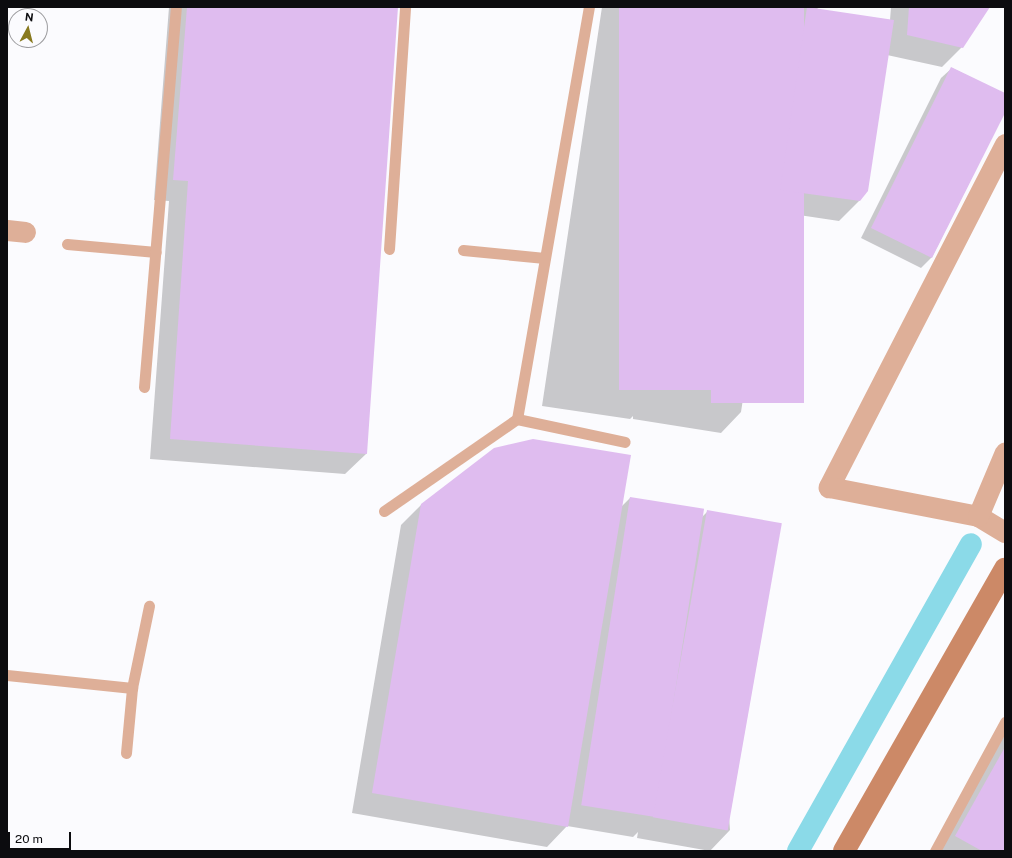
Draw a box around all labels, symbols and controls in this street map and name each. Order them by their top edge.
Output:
north arrow [8,8,48,48]
text: N [24,11,34,24]
scale bar [10,824,73,850]
text: 20 m [15,832,43,846]

